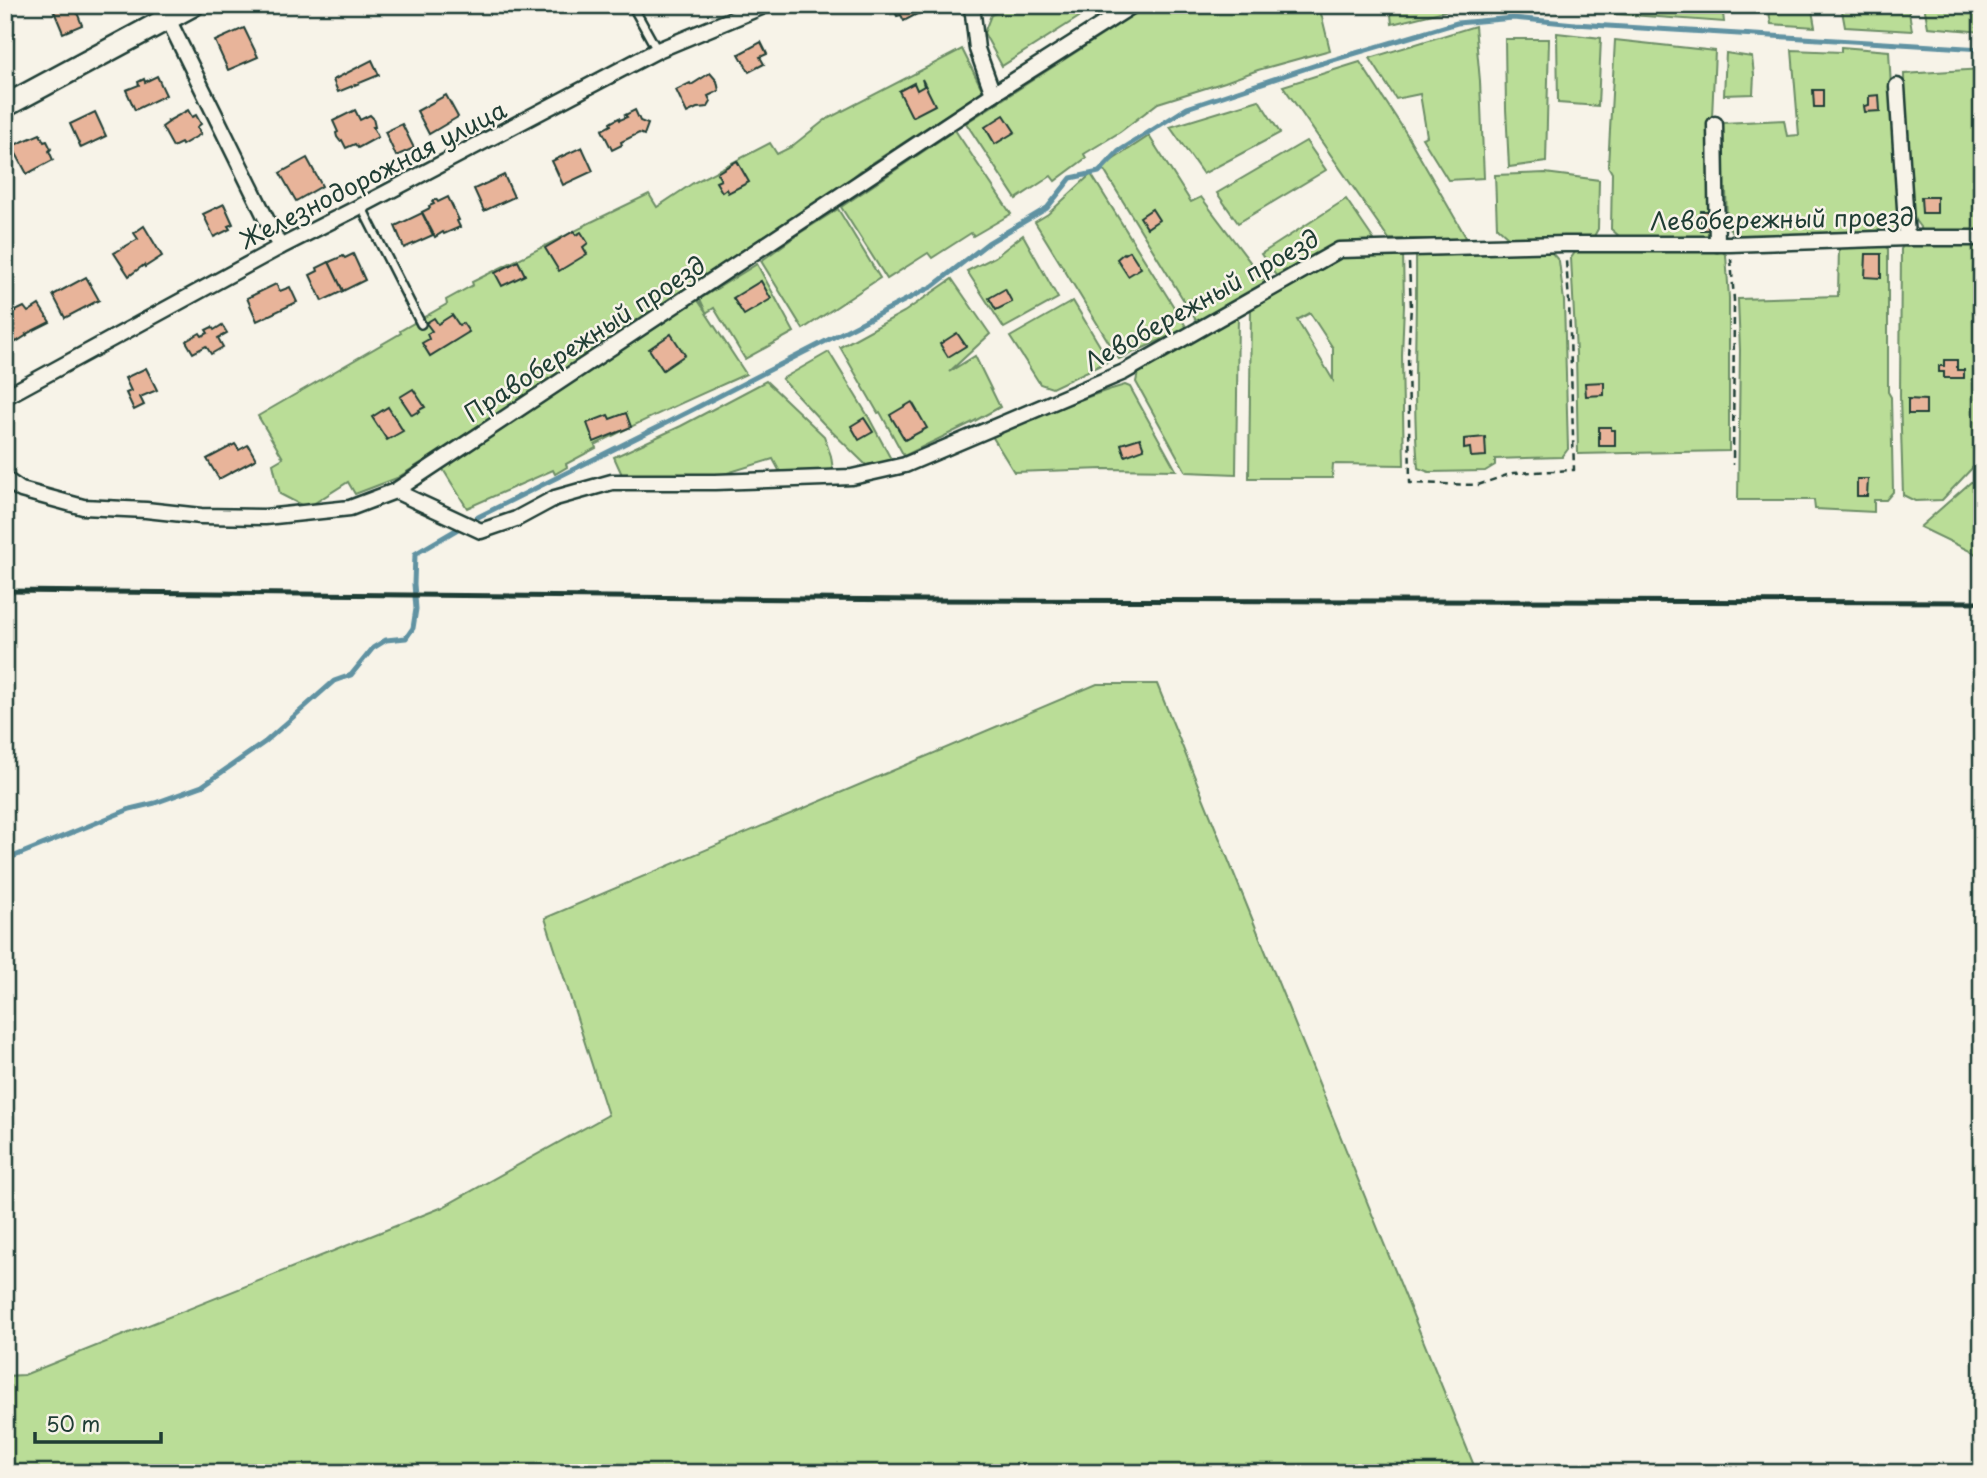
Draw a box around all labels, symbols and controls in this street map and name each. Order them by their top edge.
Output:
street label: Железнодорожная улица [232,91,512,257]
street label: Левобережный проезд [1650,198,1914,238]
street label: Левобережный проезд [1077,219,1325,379]
street label: Правобережный проезд [456,246,712,430]
scale bar [35,1401,161,1445]
text: 50 m [46,1407,100,1439]

